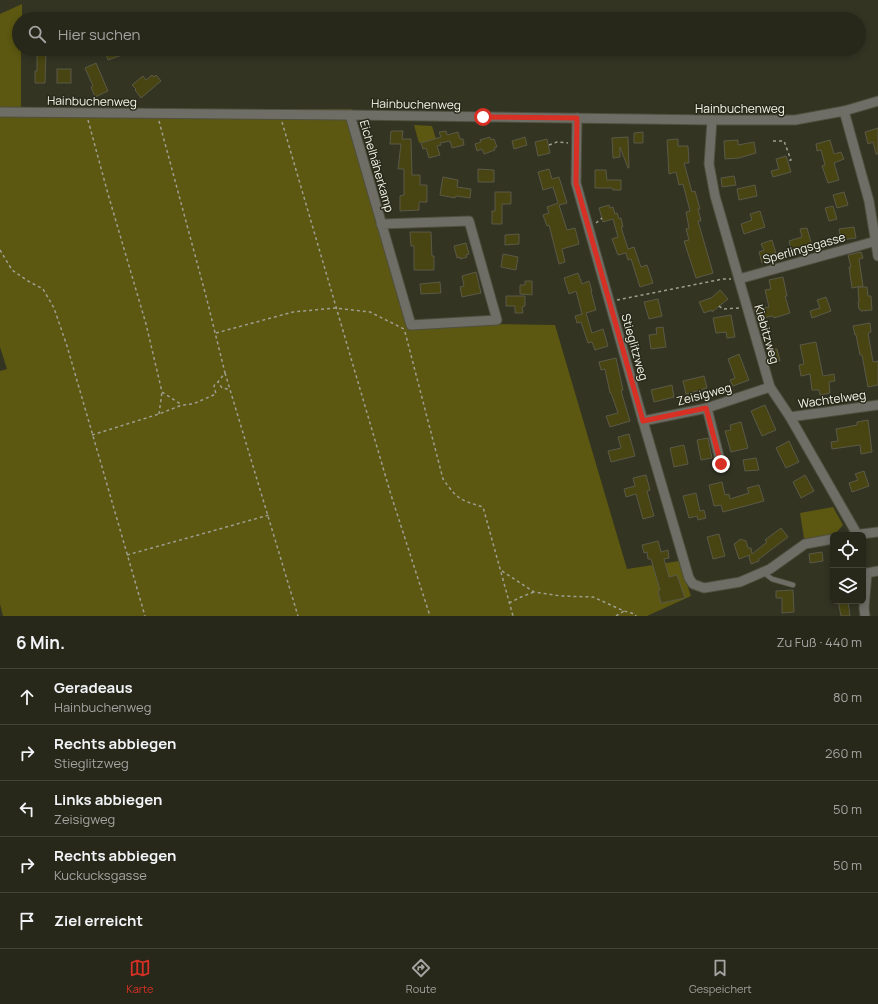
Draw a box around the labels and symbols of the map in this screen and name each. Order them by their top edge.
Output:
street label: Hainbuchenweg [47,92,137,110]
street label: Hainbuchenweg [371,95,461,113]
street label: Hainbuchenweg [695,100,785,117]
route start [474,108,492,126]
street label: Eichelhäherkamp [356,118,398,214]
street label: Sperlingsgasse [761,228,847,268]
street label: Kiebitzweg [750,302,784,366]
street label: Stieglitzweg [617,312,653,382]
street label: Zeisigweg [675,378,733,410]
street label: Wachtelweg [797,386,867,412]
route end [712,455,730,473]

